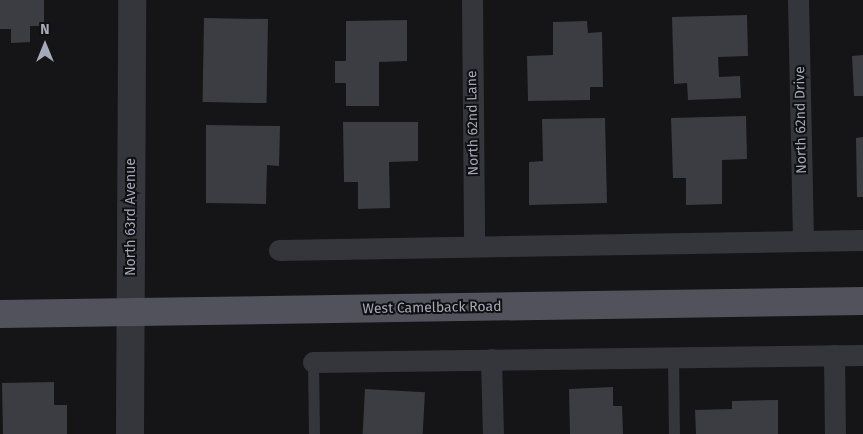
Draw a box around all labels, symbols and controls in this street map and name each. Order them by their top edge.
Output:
north arrow [20,20,70,70]
text: N [40,21,50,38]
street label: North 62nd Drive [792,66,810,174]
street label: North 62nd Lane [464,70,482,176]
street label: North 63rd Avenue [123,158,139,276]
street label: West Camelback Road [362,298,502,318]

